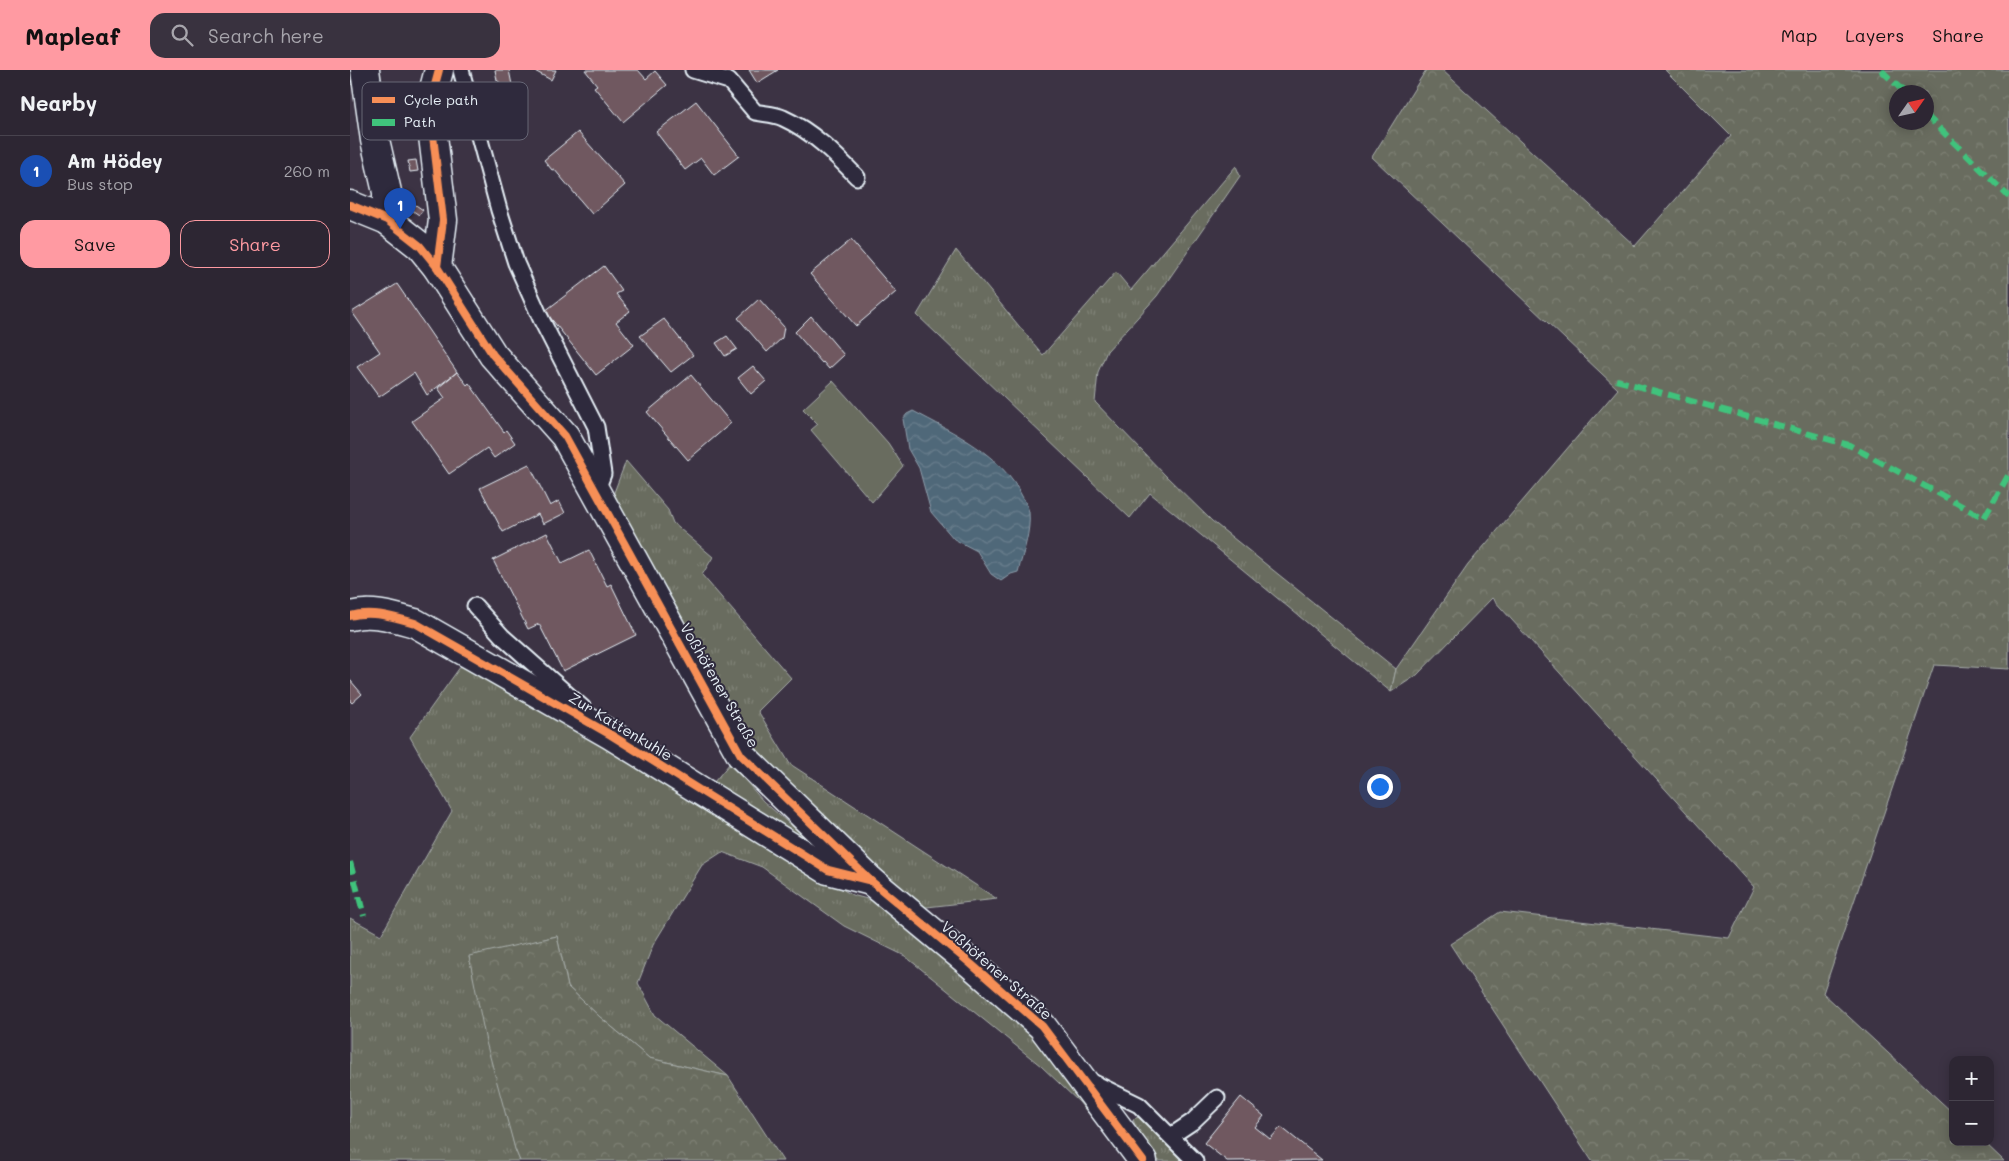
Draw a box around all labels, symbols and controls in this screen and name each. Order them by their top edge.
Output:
search box [150,13,500,58]
text: Mapleaf [25,20,120,51]
icon: search [168,21,196,49]
text: Search here [208,23,324,48]
text: Map [1781,23,1817,47]
text: Layers [1845,23,1904,47]
text: Share [1932,23,1984,47]
legend [362,82,528,140]
north arrow [1889,85,1934,130]
text: Nearby [20,89,97,116]
text: Cycle path [404,90,478,109]
text: Path [404,112,435,131]
text: Am Hödey [67,148,163,173]
text: 1 [32,160,40,181]
text: 260 m [284,160,330,181]
text: Bus stop [67,173,133,194]
pin: 1 [384,188,416,229]
button: Save [20,220,170,268]
button: Share [180,220,330,268]
street label: Voßhöfener Straße [676,619,764,751]
street label: Zur Kattenkuhle [565,687,677,765]
your location [1367,774,1393,800]
street label: Voßhöfener Straße [937,916,1057,1024]
map controls [1949,1056,1994,1146]
button: + [1949,1056,1994,1101]
button: − [1949,1101,1994,1146]

